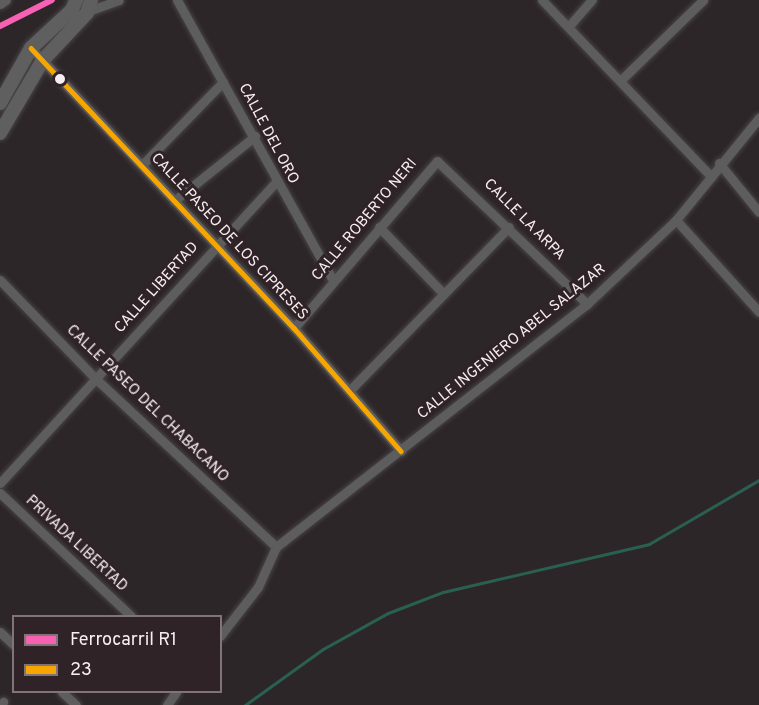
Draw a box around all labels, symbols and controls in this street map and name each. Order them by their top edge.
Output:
unlabelled marker [54,73,66,85]
street label: CALLE DEL ORO [234,81,302,187]
street label: CALLE PASEO DE LOS CIPRESES [147,150,311,324]
street label: CALLE ROBERTO NERI [309,155,421,285]
street label: CALLE LA ARPA [479,175,569,265]
street label: CALLE LIBERTAD [111,239,203,337]
street label: CALLE INGENIERO ABEL SALAZAR [414,260,610,424]
street label: CALLE PASEO DEL CHABACANO [62,322,232,486]
street label: PRIVADA LIBERTAD [21,492,131,596]
legend [12,615,222,693]
text: Ferrocarril R1 [70,629,177,652]
text: 23 [70,659,92,682]

